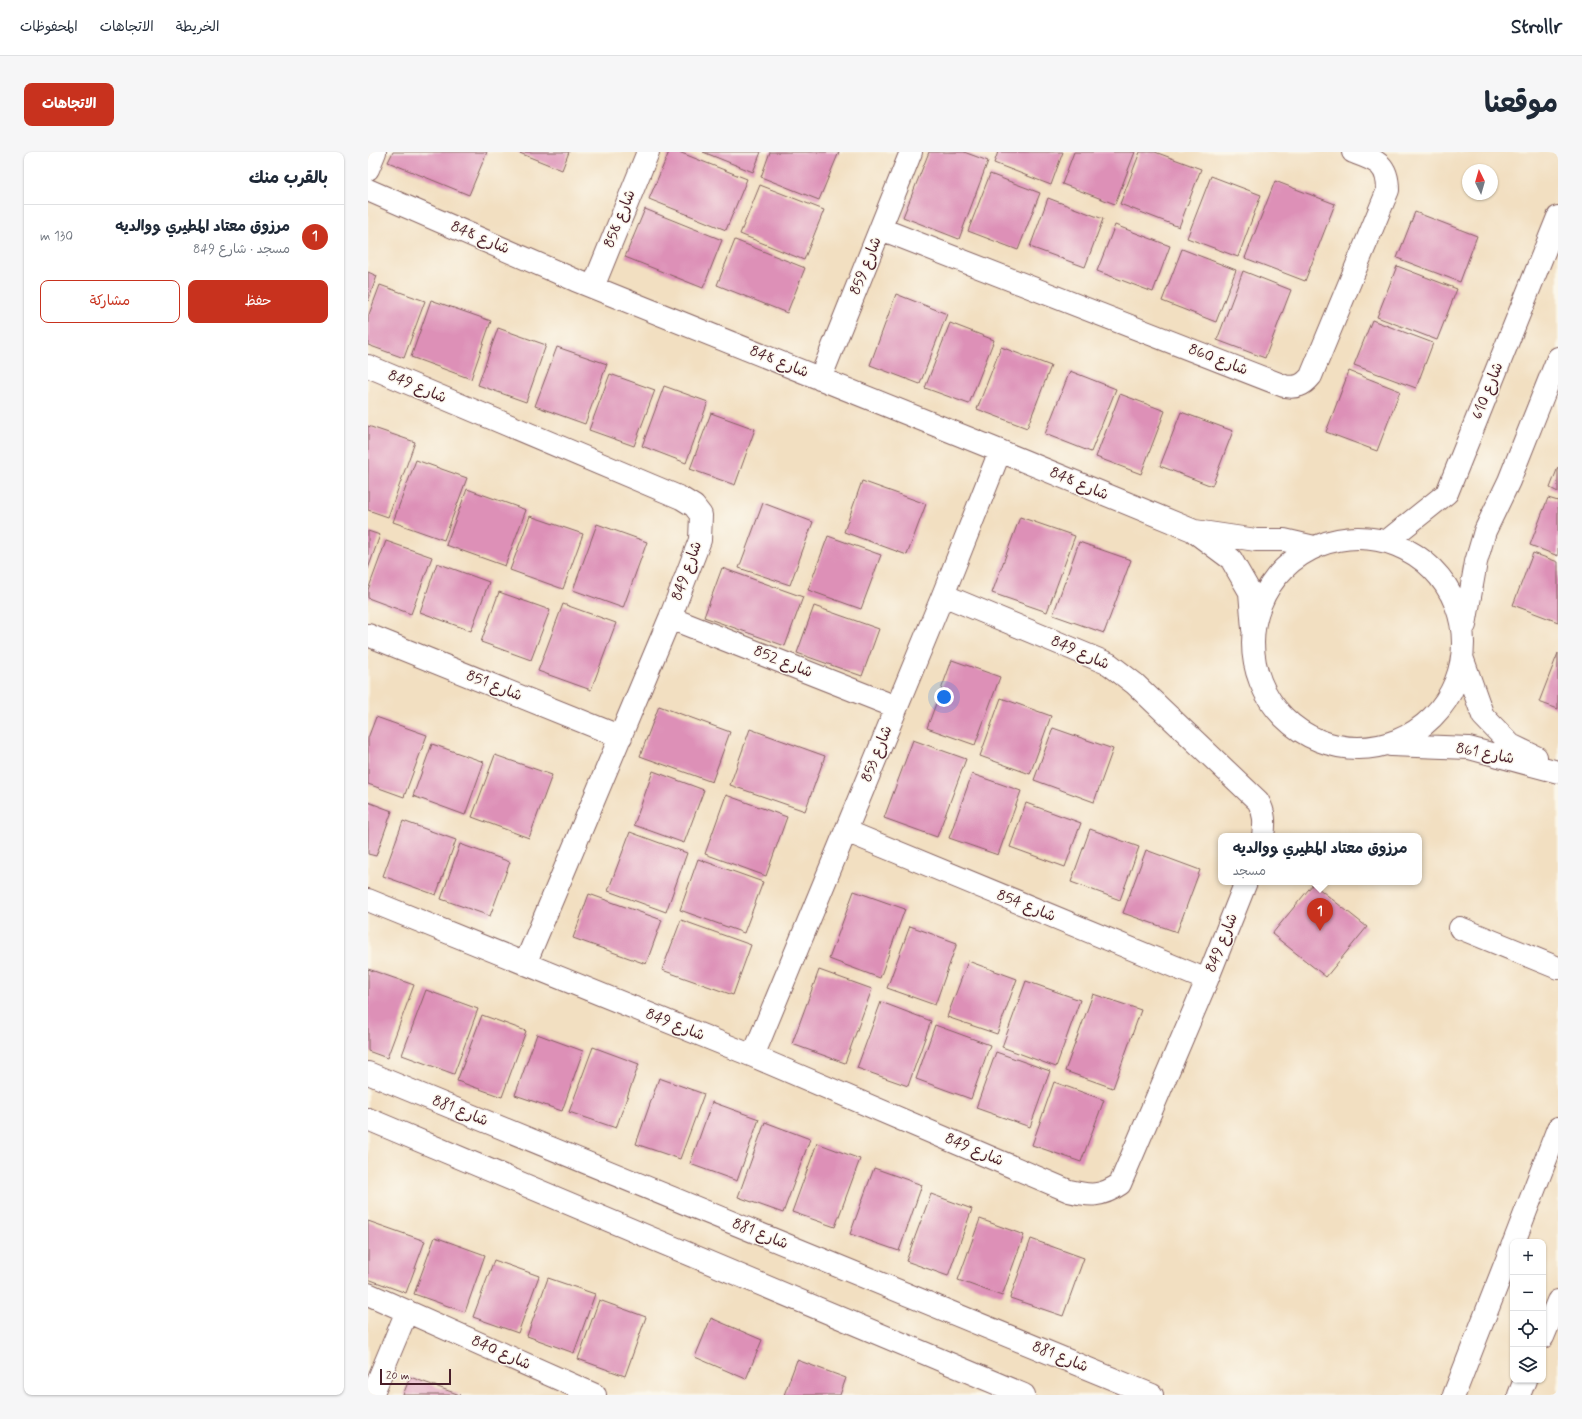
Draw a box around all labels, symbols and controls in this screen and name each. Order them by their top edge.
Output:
text: Strollr [1511,15,1562,40]
text: المحفوظات [20,18,78,36]
text: الاتجاهات [100,18,154,36]
text: الخريطة [176,18,219,36]
button: الاتجاهات [24,83,114,126]
text: موقعنا [1484,86,1558,123]
north arrow [1462,164,1498,200]
text: بالقرب منك [249,167,328,189]
street label: شارع 858 [599,187,641,251]
text: مرزوق معتاد المطيري ووالديه [115,217,290,237]
street label: شارع 848 [447,217,513,259]
text: 130 m [40,228,73,245]
text: 1 [312,228,318,245]
street label: شارع 859 [845,234,887,298]
text: مسجد · شارع 849 [193,241,290,258]
button: مشاركة [40,280,180,323]
button: حفظ [188,280,328,323]
street label: شارع 860 [1185,340,1251,380]
street label: شارع 848 [746,341,812,383]
street label: شارع 610 [1468,360,1508,422]
street label: شارع 849 [385,366,449,408]
street label: شارع 848 [1046,463,1112,505]
street label: شارع 849 [667,538,707,604]
street label: شارع 849 [1048,631,1112,675]
street label: شارع 852 [751,641,815,683]
street label: شارع 851 [463,666,525,706]
your location [934,687,954,707]
street label: شارع 853 [857,723,897,785]
street label: شارع 861 [1454,739,1516,769]
popup [1218,833,1422,885]
text: مرزوق معتاد المطيري ووالديه [1233,839,1407,859]
text: مسجد [1233,863,1266,880]
street label: شارع 854 [994,885,1058,927]
pin: 1 [1307,898,1333,931]
street label: شارع 849 [1201,911,1243,975]
street label: شارع 849 [643,1004,707,1046]
street label: شارع 881 [429,1091,491,1131]
street label: شارع 849 [942,1129,1006,1171]
street label: شارع 881 [729,1214,791,1254]
map controls [1510,1239,1546,1383]
button: + [1510,1239,1546,1275]
button: − [1510,1275,1546,1311]
button: locate [1510,1311,1546,1347]
street label: شارع 840 [468,1331,534,1375]
street label: شارع 881 [1029,1337,1091,1377]
button: layers [1510,1347,1546,1383]
scale bar [380,1367,451,1386]
text: 20 m [386,1369,409,1383]

